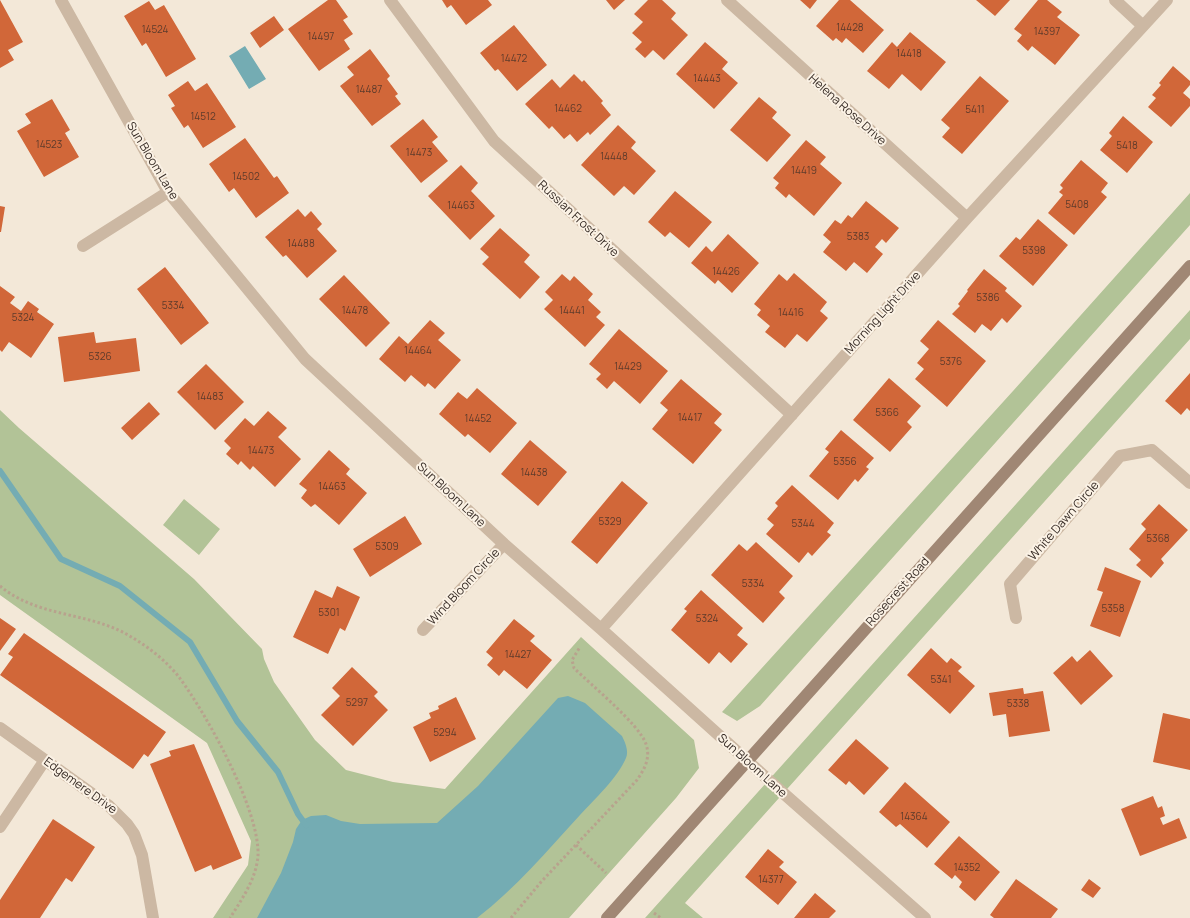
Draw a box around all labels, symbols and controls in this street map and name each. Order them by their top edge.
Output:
house number: 14428 [836,22,864,34]
house number: 14524 [142,24,168,36]
house number: 14397 [1034,26,1060,38]
house number: 14497 [308,31,334,43]
house number: 14418 [896,48,922,60]
house number: 14472 [501,53,527,65]
street label: Helena Rose Drive [805,71,889,149]
house number: 14443 [693,73,721,85]
house number: 14487 [356,84,382,96]
house number: 14462 [554,103,582,115]
house number: 5411 [965,104,985,116]
house number: 14512 [190,111,216,123]
street label: Sun Bloom Lane [123,120,181,202]
house number: 14523 [36,139,62,151]
house number: 5418 [1116,140,1138,152]
house number: 14473 [406,147,432,159]
house number: 14448 [600,151,628,163]
house number: 14419 [791,165,817,177]
house number: 14502 [232,171,260,183]
street label: Russian Frost Drive [535,178,621,260]
house number: 5408 [1065,199,1089,211]
house number: 14463 [447,200,475,212]
house number: 5383 [847,231,869,243]
house number: 14488 [287,238,315,250]
house number: 5398 [1022,245,1046,257]
house number: 14426 [712,266,740,278]
street label: Morning Light Drive [842,269,924,357]
house number: 5386 [976,292,1000,304]
house number: 5334 [162,300,184,312]
house number: 14478 [342,305,368,317]
house number: 14441 [559,305,585,317]
house number: 14416 [778,307,804,319]
house number: 5324 [12,312,34,324]
house number: 14464 [404,345,432,357]
house number: 5326 [88,351,112,363]
house number: 5376 [940,356,962,368]
house number: 14429 [614,361,642,373]
house number: 14483 [196,391,224,403]
house number: 5366 [875,407,899,419]
house number: 14417 [678,412,702,424]
house number: 14452 [465,413,491,425]
house number: 14473 [248,445,274,457]
house number: 5356 [833,456,857,468]
street label: Sun Bloom Lane [414,460,488,530]
house number: 14438 [520,467,548,479]
street label: White Dawn Circle [1026,478,1102,564]
house number: 14463 [318,481,346,493]
house number: 5329 [598,516,622,528]
house number: 5344 [791,518,815,530]
house number: 5368 [1146,533,1170,545]
house number: 5309 [375,541,399,553]
street label: Wind Bloom Circle [425,546,503,628]
street label: Rosecrest Road [863,555,933,629]
house number: 5334 [742,578,764,590]
house number: 5358 [1102,603,1124,615]
house number: 5301 [318,607,340,619]
house number: 5324 [696,613,718,625]
house number: 14427 [505,649,531,661]
house number: 5341 [930,674,952,686]
house number: 5297 [346,697,368,709]
house number: 5338 [1007,698,1029,710]
house number: 5294 [433,727,457,739]
street label: Sun Bloom Lane [715,731,789,801]
street label: Edgemere Drive [41,755,119,817]
house number: 14364 [900,811,928,823]
house number: 14352 [954,862,980,874]
house number: 14377 [758,874,784,886]

